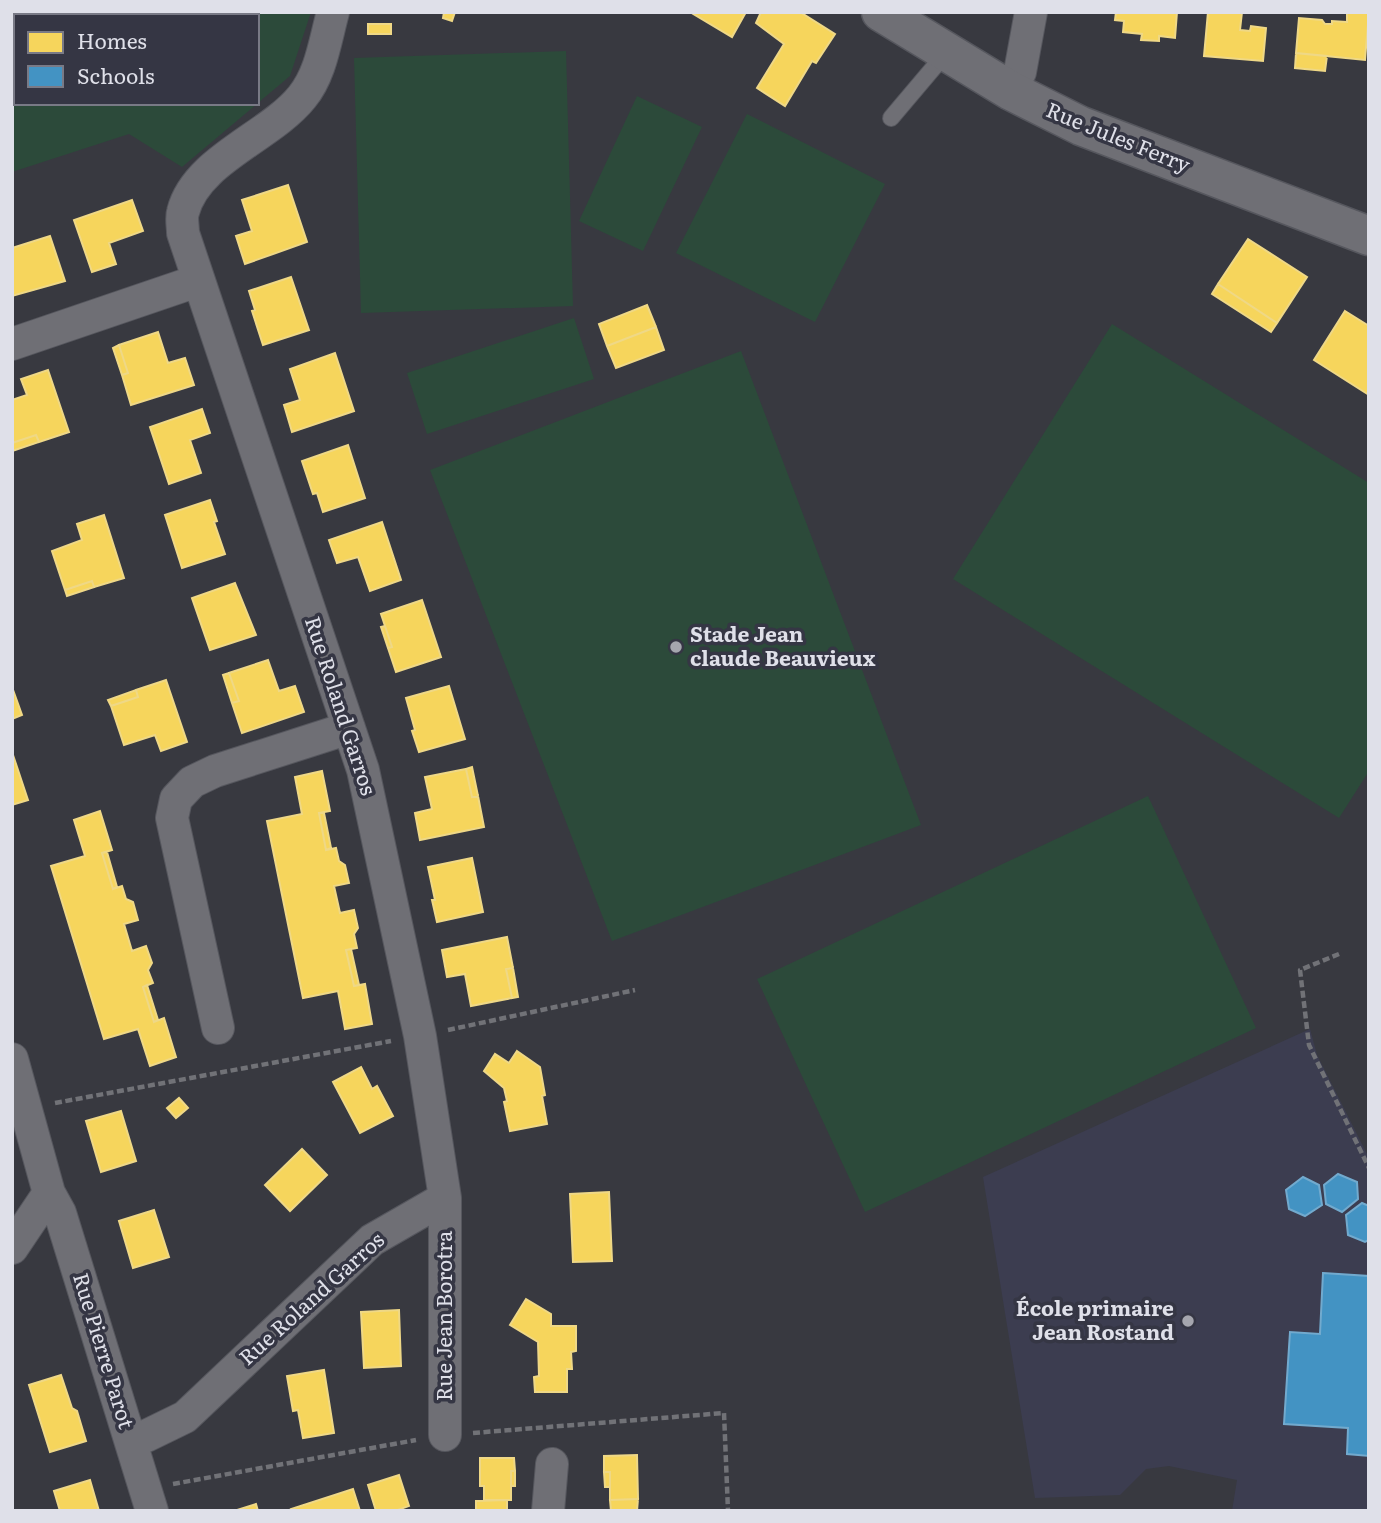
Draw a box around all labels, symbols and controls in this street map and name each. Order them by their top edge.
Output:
legend [14,14,259,105]
text: Homes [77,24,147,55]
text: Schools [77,59,155,90]
street label: Rue Jules Ferry [1042,93,1196,179]
street label: Rue Roland Garros [299,612,386,799]
place label: Stade Jean claude Beauvieux [690,617,876,672]
marker: Stade Jean claude Beauvieux [668,639,684,655]
street label: Rue Roland Garros [231,1223,390,1371]
street label: Rue Jean Borotra [427,1230,458,1401]
street label: Rue Pierre Parot [67,1268,144,1433]
place label: École primaire Jean Rostand [1016,1291,1174,1346]
marker: École primaire Jean Rostand [1180,1313,1196,1329]

